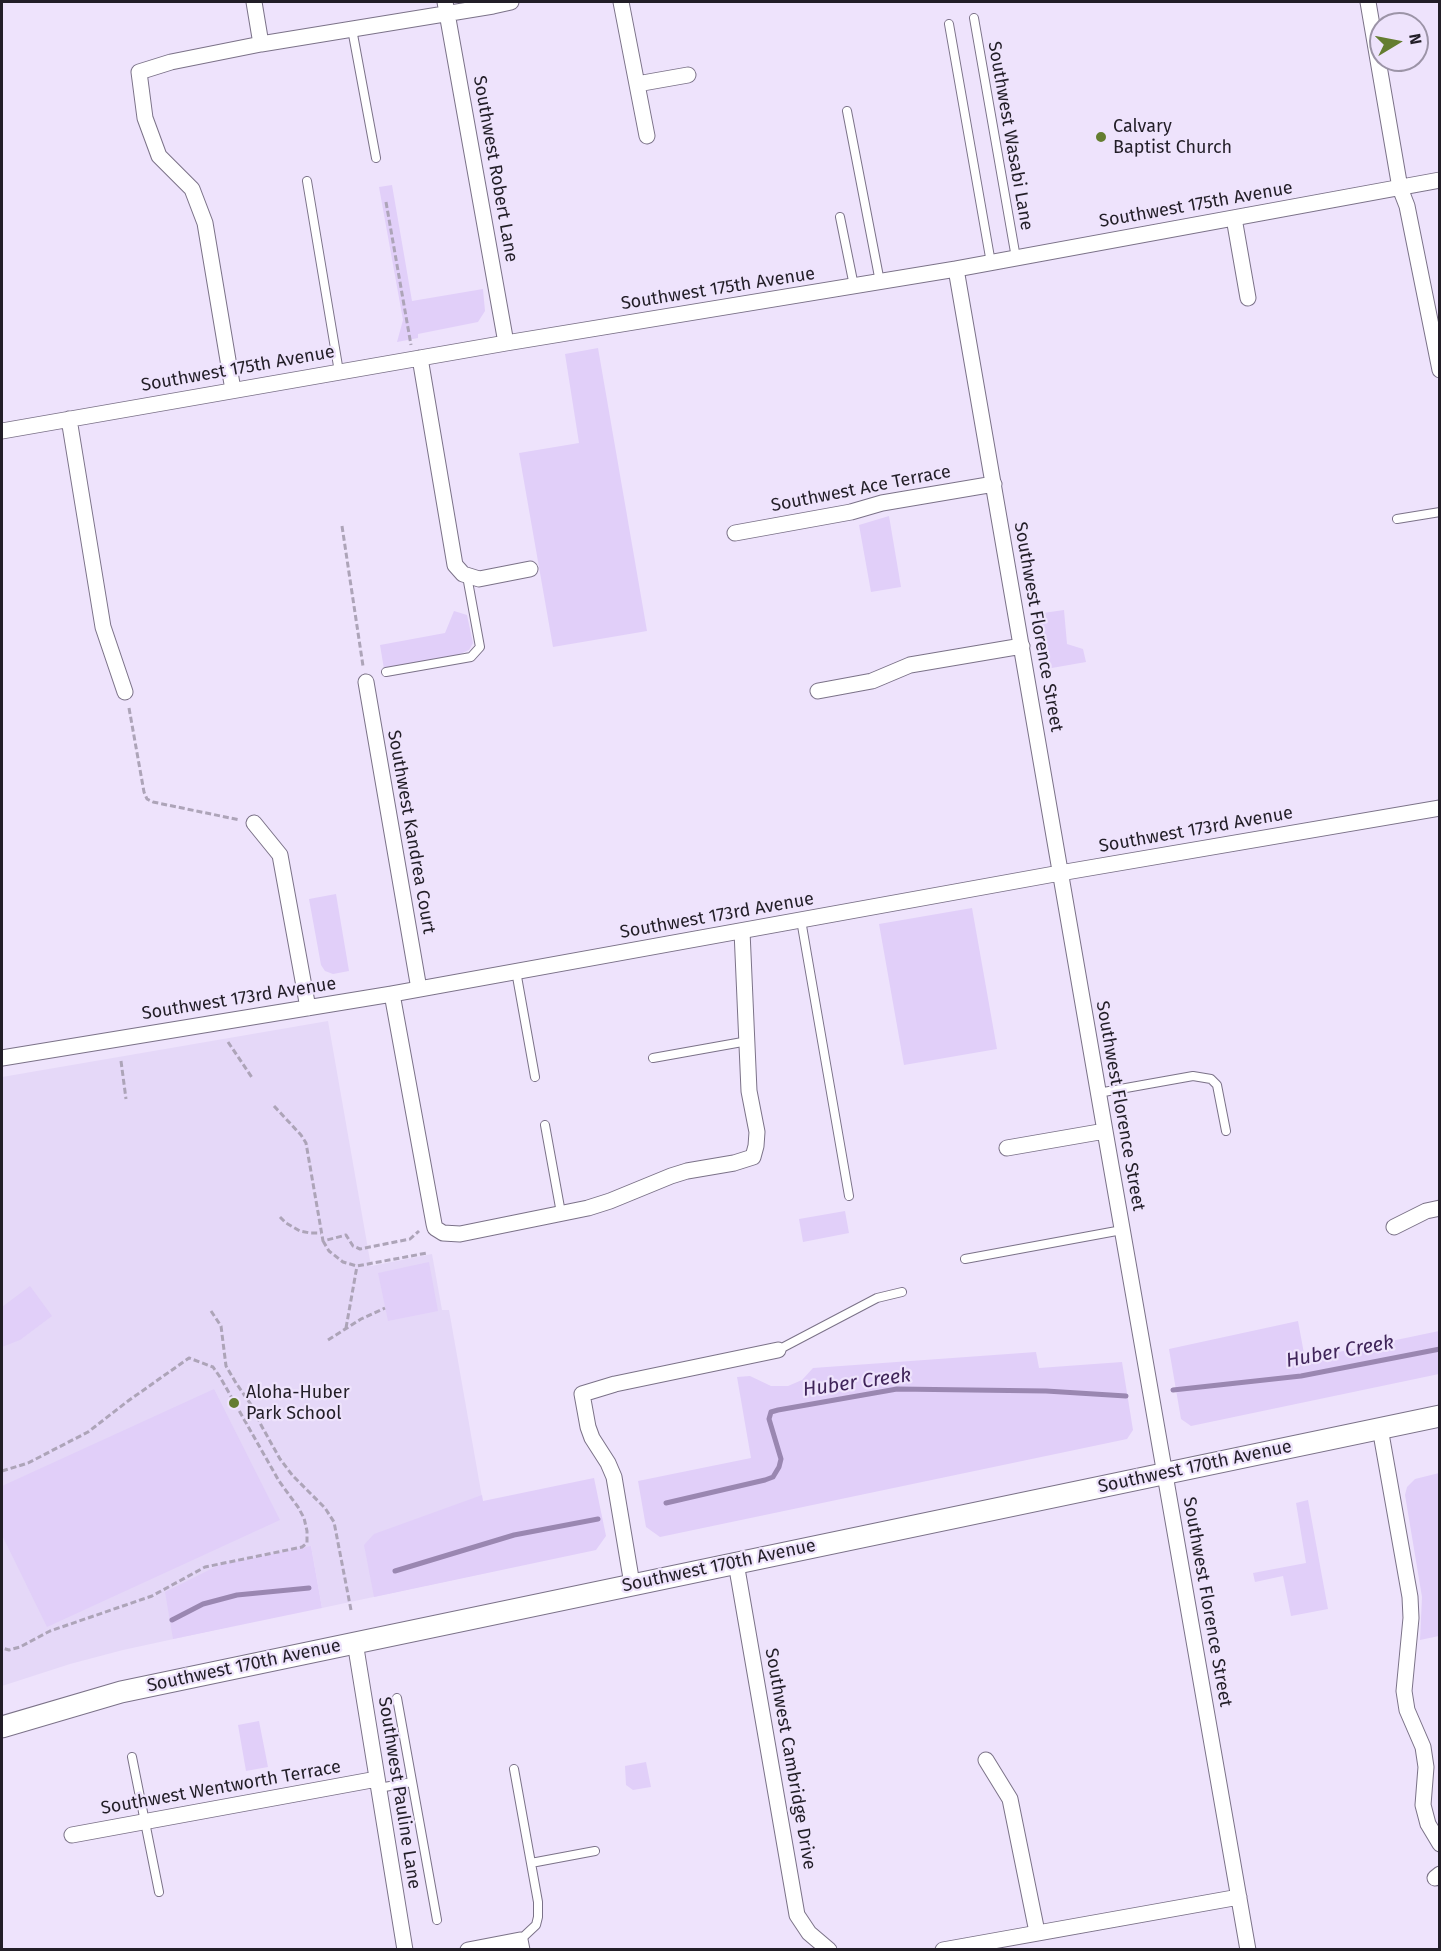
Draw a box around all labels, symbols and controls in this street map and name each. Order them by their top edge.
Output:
north arrow [1369,12,1429,72]
text: N [1405,32,1426,46]
street label: Southwest Wasabi Lane [983,40,1037,232]
street label: Southwest Robert Lane [468,74,522,264]
place label: Calvary Baptist Church [1113,116,1232,158]
marker: Calvary Baptist Church [1094,130,1108,144]
street label: Southwest 175th Avenue [1098,177,1294,233]
street label: Southwest 175th Avenue [619,263,817,315]
street label: Southwest 175th Avenue [140,341,336,397]
street label: Southwest Ace Terrace [769,461,953,517]
street label: Southwest Florence Street [1009,520,1067,734]
street label: Southwest Kandrea Court [382,728,440,936]
street label: Southwest 173rd Avenue [1097,802,1295,858]
street label: Southwest 173rd Avenue [618,888,816,944]
street label: Southwest 173rd Avenue [140,973,338,1025]
street label: Southwest Florence Street [1091,999,1149,1213]
water label: Huber Creek [1284,1331,1396,1373]
water label: Huber Creek [801,1364,913,1402]
place label: Aloha-Huber Park School [246,1382,350,1424]
marker: Aloha-Huber Park School [227,1396,241,1410]
street label: Southwest 170th Avenue [1096,1436,1294,1498]
street label: Southwest Florence Street [1178,1495,1236,1709]
street label: Southwest 170th Avenue [620,1535,818,1597]
street label: Southwest 170th Avenue [145,1635,343,1697]
street label: Southwest Cambridge Drive [760,1646,820,1872]
street label: Southwest Pauline Lane [373,1695,425,1891]
street label: Southwest Wentworth Terrace [99,1756,343,1820]

